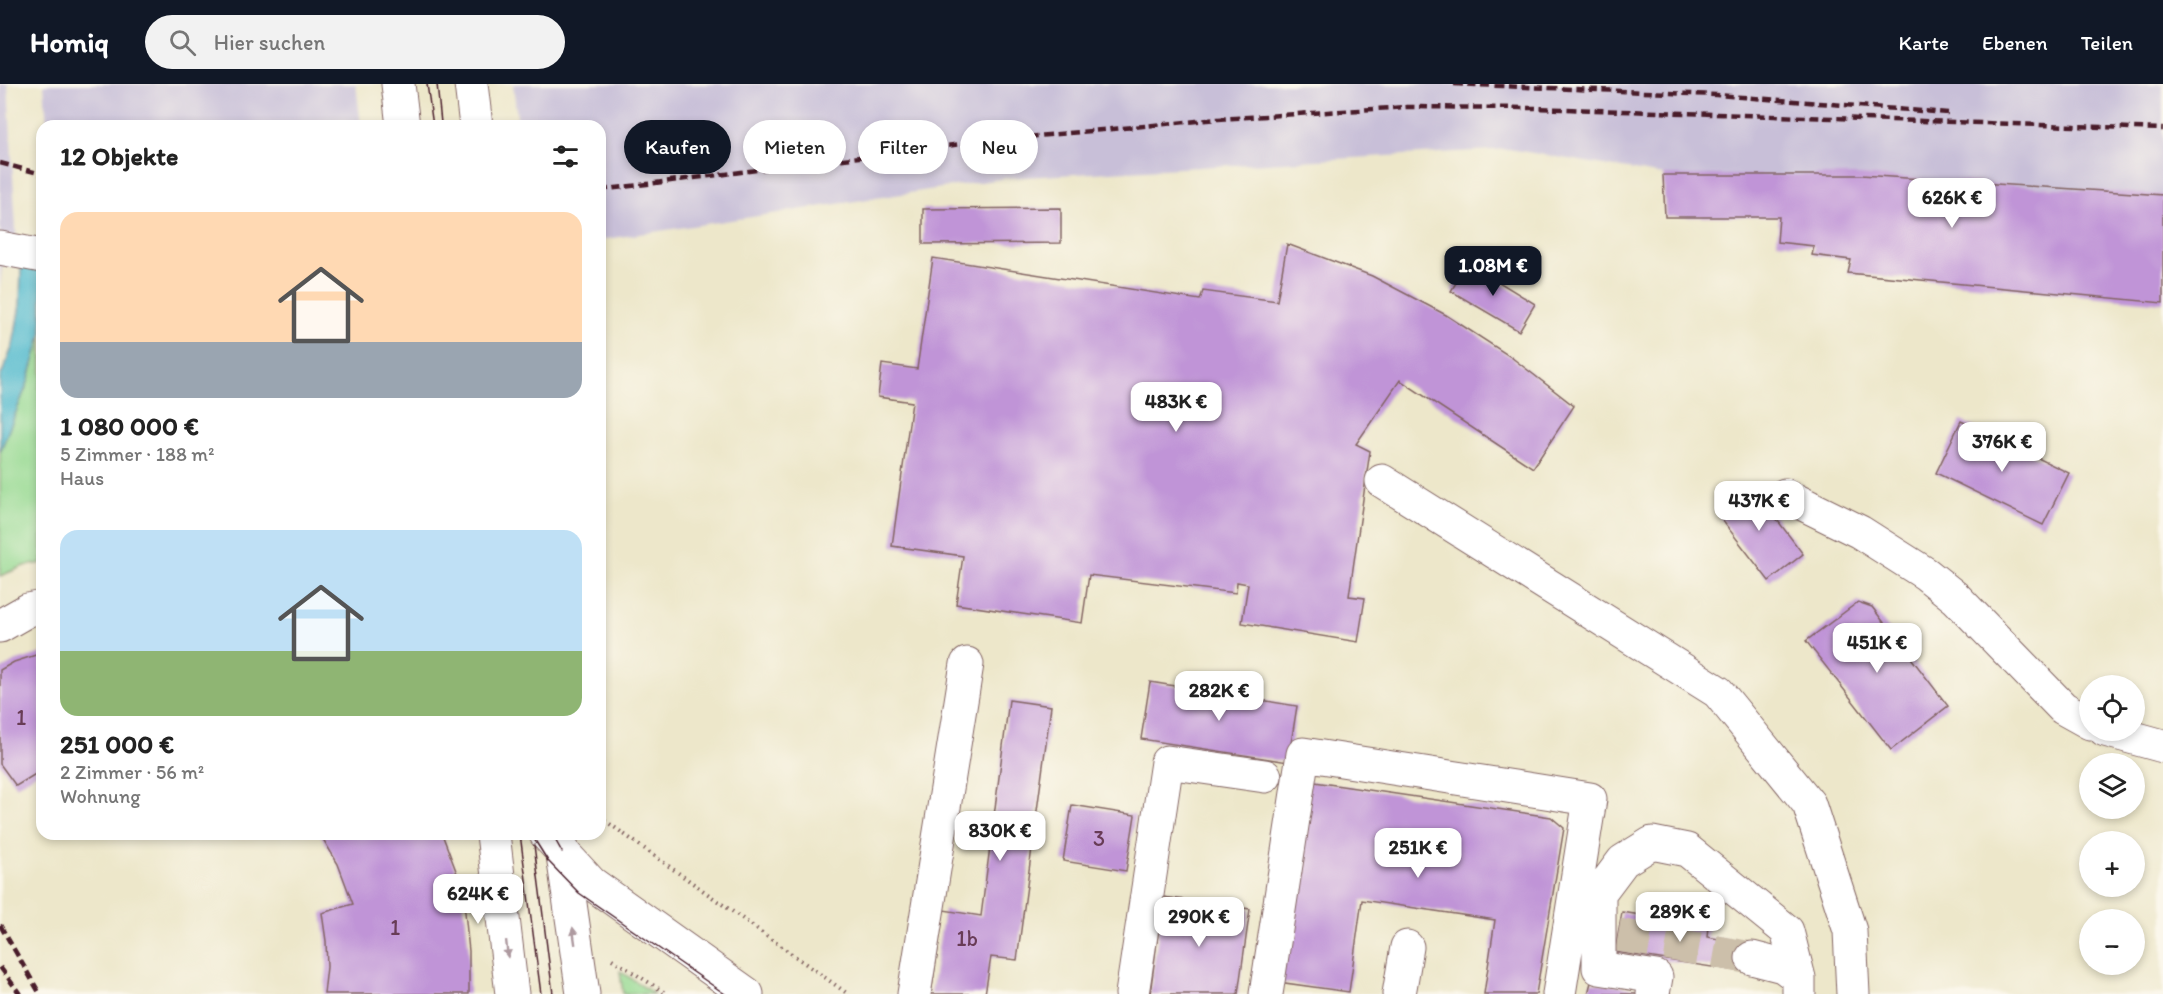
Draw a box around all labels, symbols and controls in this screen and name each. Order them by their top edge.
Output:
search box [145,15,565,69]
text: Homiq [30,25,109,59]
icon: search [166,26,199,59]
text: Hier suchen [214,29,325,56]
text: Karte [1899,30,1949,55]
text: Ebenen [1982,30,2048,55]
text: Teilen [2081,30,2133,55]
chip: Kaufen [624,120,731,174]
chip: Mieten [743,120,846,174]
chip: Filter [858,120,948,174]
chip: Neu [960,120,1038,174]
text: 12 Objekte [60,140,178,172]
icon: filters [549,140,582,173]
pin: 626K € [1903,178,2001,229]
text: 626K € [1922,185,1982,209]
pin: 1.08M € [1438,246,1548,297]
icon: home [267,251,375,359]
text: 1.08M € [1458,253,1528,277]
pin: 483K € [1127,382,1225,433]
text: 483K € [1145,389,1207,413]
text: 1 080 000 € [60,410,199,442]
pin: 376K € [1953,422,2051,473]
text: 376K € [1972,429,2032,453]
text: 5 Zimmer · 188 m² [60,442,214,466]
text: Haus [60,466,104,490]
pin: 437K € [1710,481,1808,532]
text: 437K € [1728,488,1790,512]
icon: home [267,569,375,677]
pin: 451K € [1828,623,1926,674]
text: 451K € [1847,630,1907,654]
pin: 282K € [1170,671,1268,722]
map controls [2079,675,2145,975]
button: locate [2079,675,2145,741]
text: 282K € [1189,678,1249,702]
house number: 1 [16,704,26,731]
text: 251 000 € [60,728,174,760]
button: layers [2079,753,2145,819]
text: 2 Zimmer · 56 m² [60,760,204,784]
text: Wohnung [60,784,141,808]
pin: 830K € [951,811,1049,862]
text: 830K € [969,818,1031,842]
house number: 3 [1093,825,1105,852]
pin: 251K € [1369,828,1467,879]
button: + [2079,831,2145,897]
text: 251K € [1389,835,1448,859]
pin: 624K € [429,874,527,925]
text: 624K € [447,881,509,905]
pin: 289K € [1631,892,1729,943]
pin: 290K € [1150,897,1248,948]
text: 289K € [1650,899,1710,923]
text: 290K € [1168,904,1230,928]
button: − [2079,909,2145,975]
house number: 1 [390,914,400,941]
house number: 1b [956,925,978,952]
one-way arrow [570,926,579,945]
one-way arrow [502,940,512,959]

